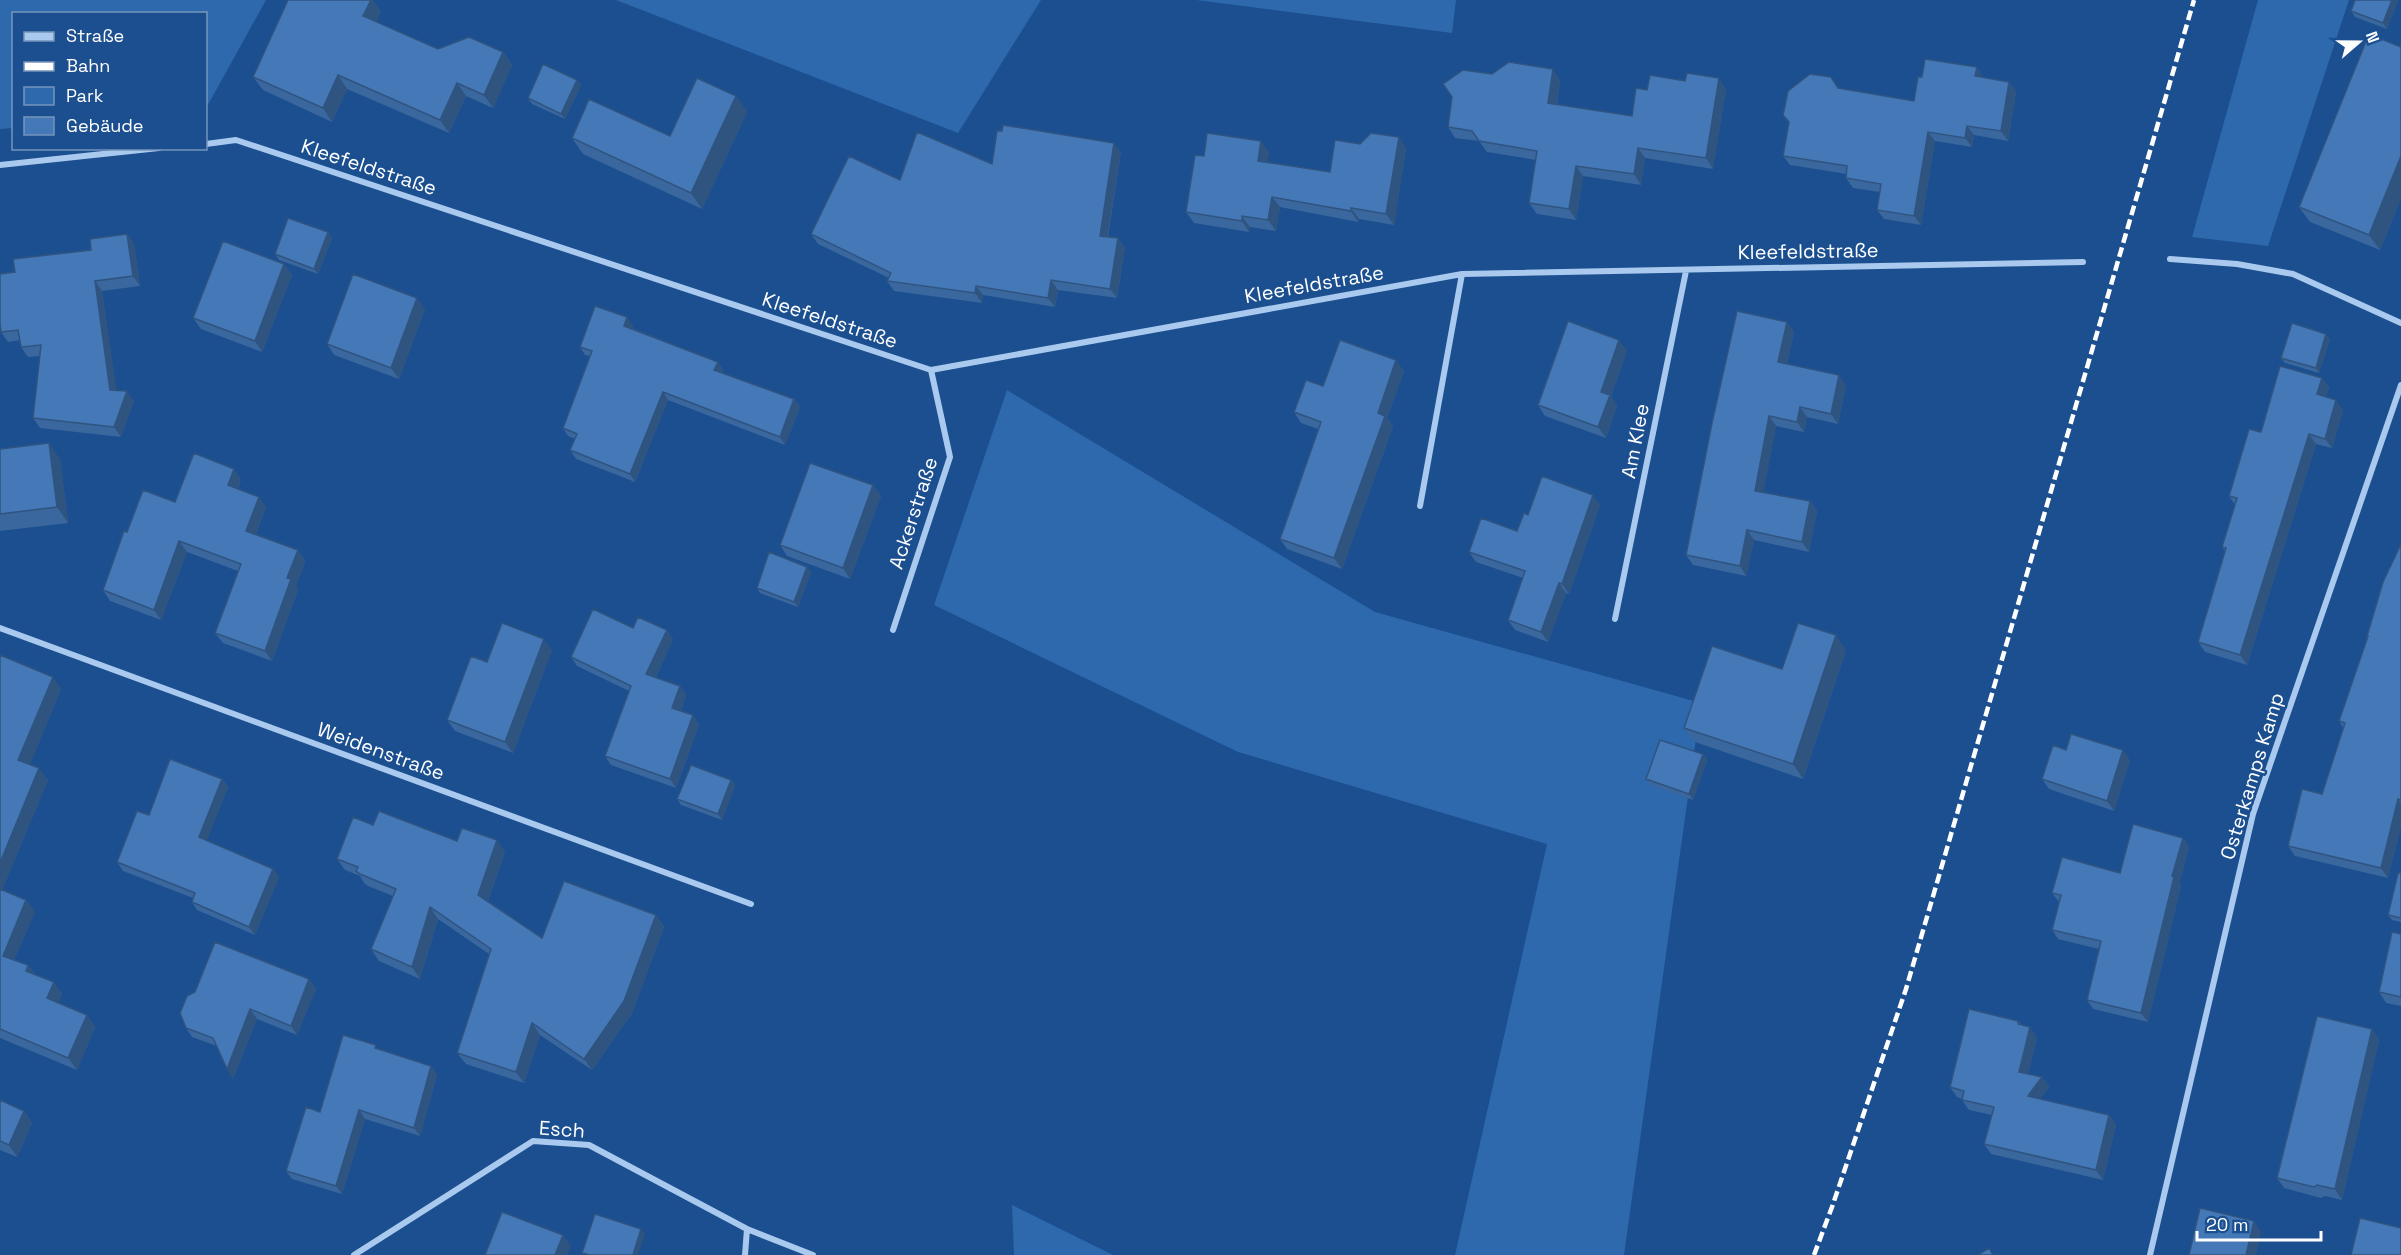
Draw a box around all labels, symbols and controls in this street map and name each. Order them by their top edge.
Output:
legend [12,12,207,150]
north arrow [2329,12,2389,72]
text: Straße [66,24,124,47]
text: N [2361,28,2384,46]
text: Bahn [66,54,110,77]
text: Park [66,84,104,107]
text: Gebäude [66,114,144,137]
street label: Kleefeldstraße [298,133,440,201]
street label: Kleefeldstraße [1737,237,1879,265]
street label: Kleefeldstraße [1242,259,1386,309]
street label: Kleefeldstraße [759,286,901,354]
street label: Am Klee [1615,401,1655,481]
street label: Ackerstraße [883,454,943,572]
street label: Osterkamps Kamp [2214,689,2290,863]
street label: Weidenstraße [314,716,448,786]
street label: Esch [538,1114,586,1144]
scale bar [2197,1204,2322,1242]
text: 20 m [2206,1213,2249,1236]

